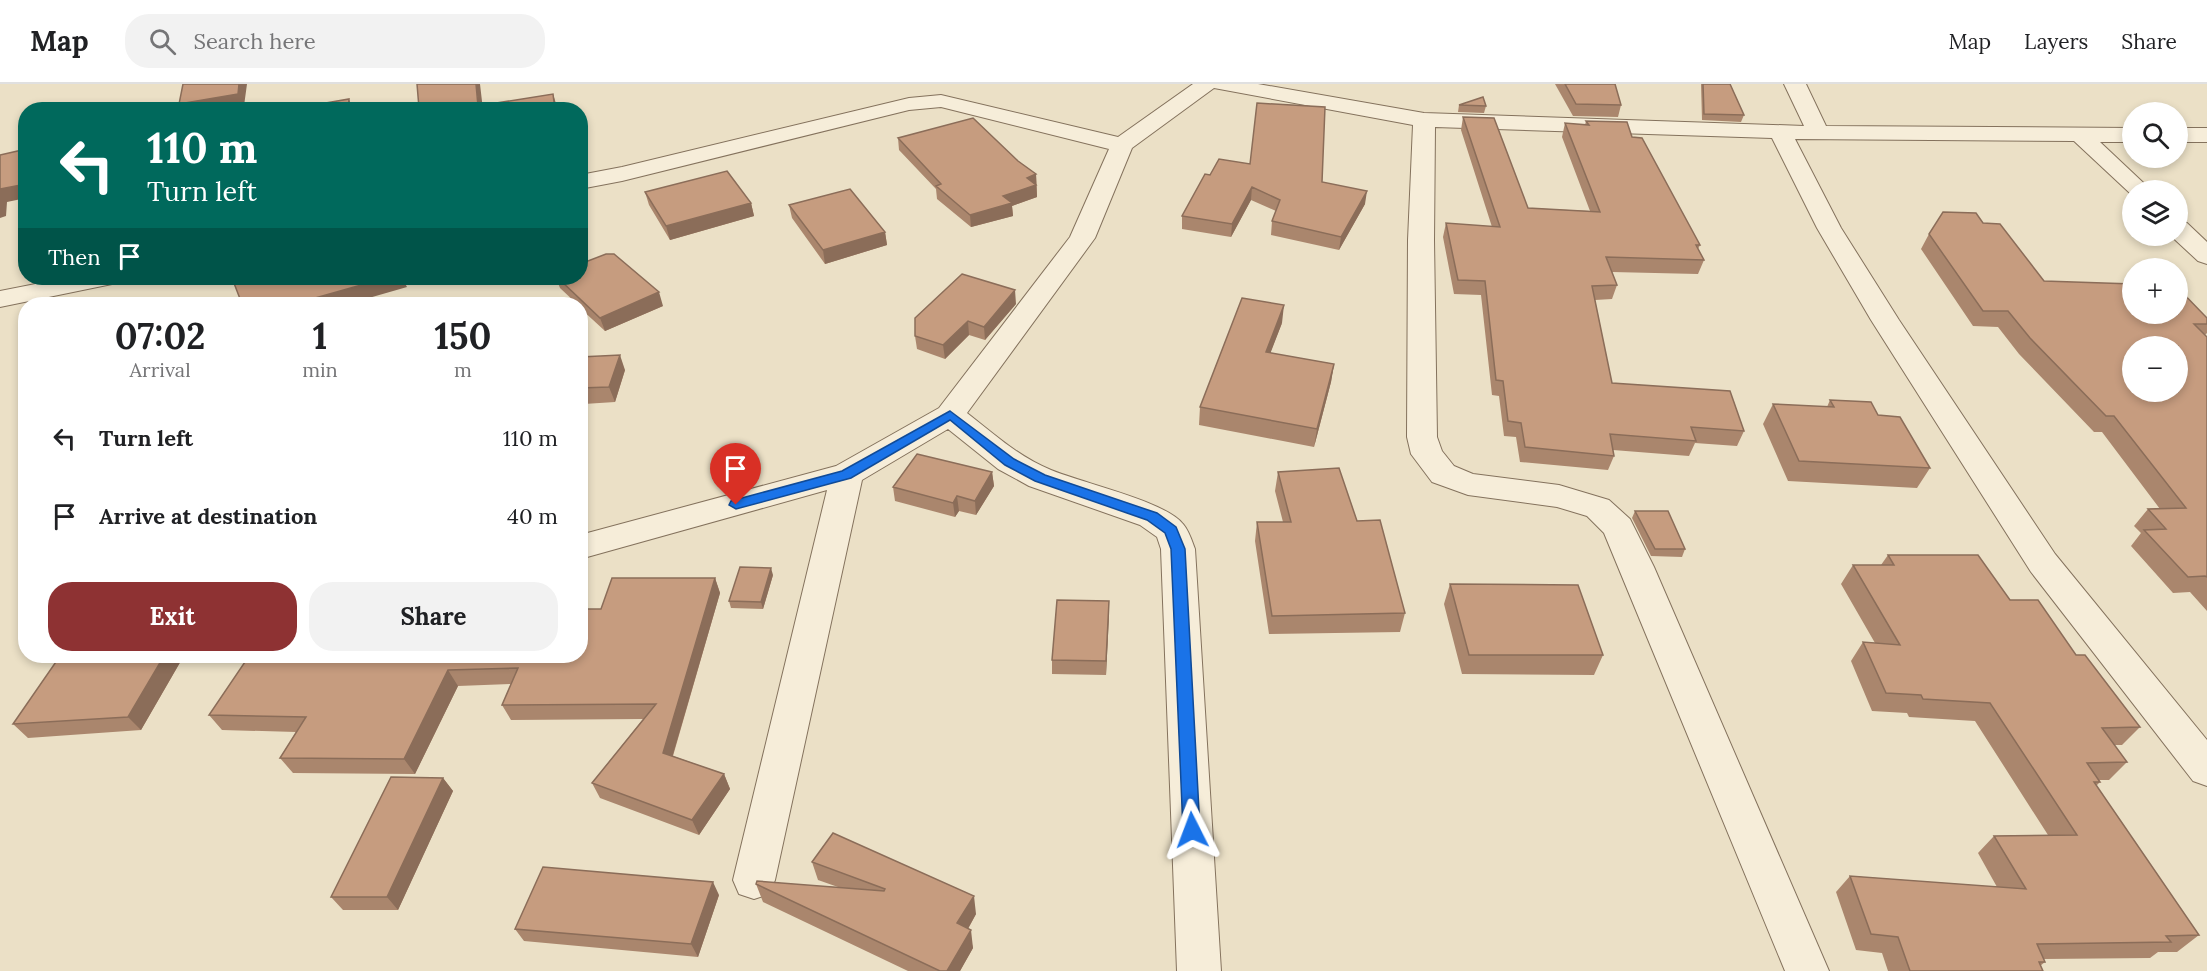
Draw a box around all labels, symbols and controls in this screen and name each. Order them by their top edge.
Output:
search box [125,14,545,68]
text: Map [30,23,89,59]
icon: search [146,25,179,58]
text: Search here [194,27,316,55]
text: Map [1948,28,1991,55]
text: Layers [2024,28,2088,55]
text: Share [2121,28,2177,55]
map controls [2122,102,2188,402]
button: search [2122,102,2188,168]
text: 110 m [147,121,258,175]
icon: left [48,126,126,204]
text: Turn left [147,174,257,208]
button: layers [2122,180,2188,246]
icon: arrive [113,240,146,273]
text: Then [48,243,101,271]
button: + [2122,258,2188,324]
text: 07:02 [115,313,206,359]
text: 1 [313,313,327,359]
text: 150 [434,313,491,359]
button: − [2122,336,2188,402]
text: Arrival [130,357,191,382]
text: min [302,357,338,382]
text: m [454,357,472,382]
icon: left [48,422,81,455]
text: Turn left [99,424,193,452]
text: 110 m [503,424,558,452]
pin [710,443,761,505]
icon: arrive [719,452,752,485]
icon: arrive [48,500,81,533]
text: Arrive at destination [99,502,317,530]
text: 40 m [507,502,558,530]
button: Exit [48,582,297,651]
button: Share [309,582,558,651]
position arrow [1160,798,1224,862]

